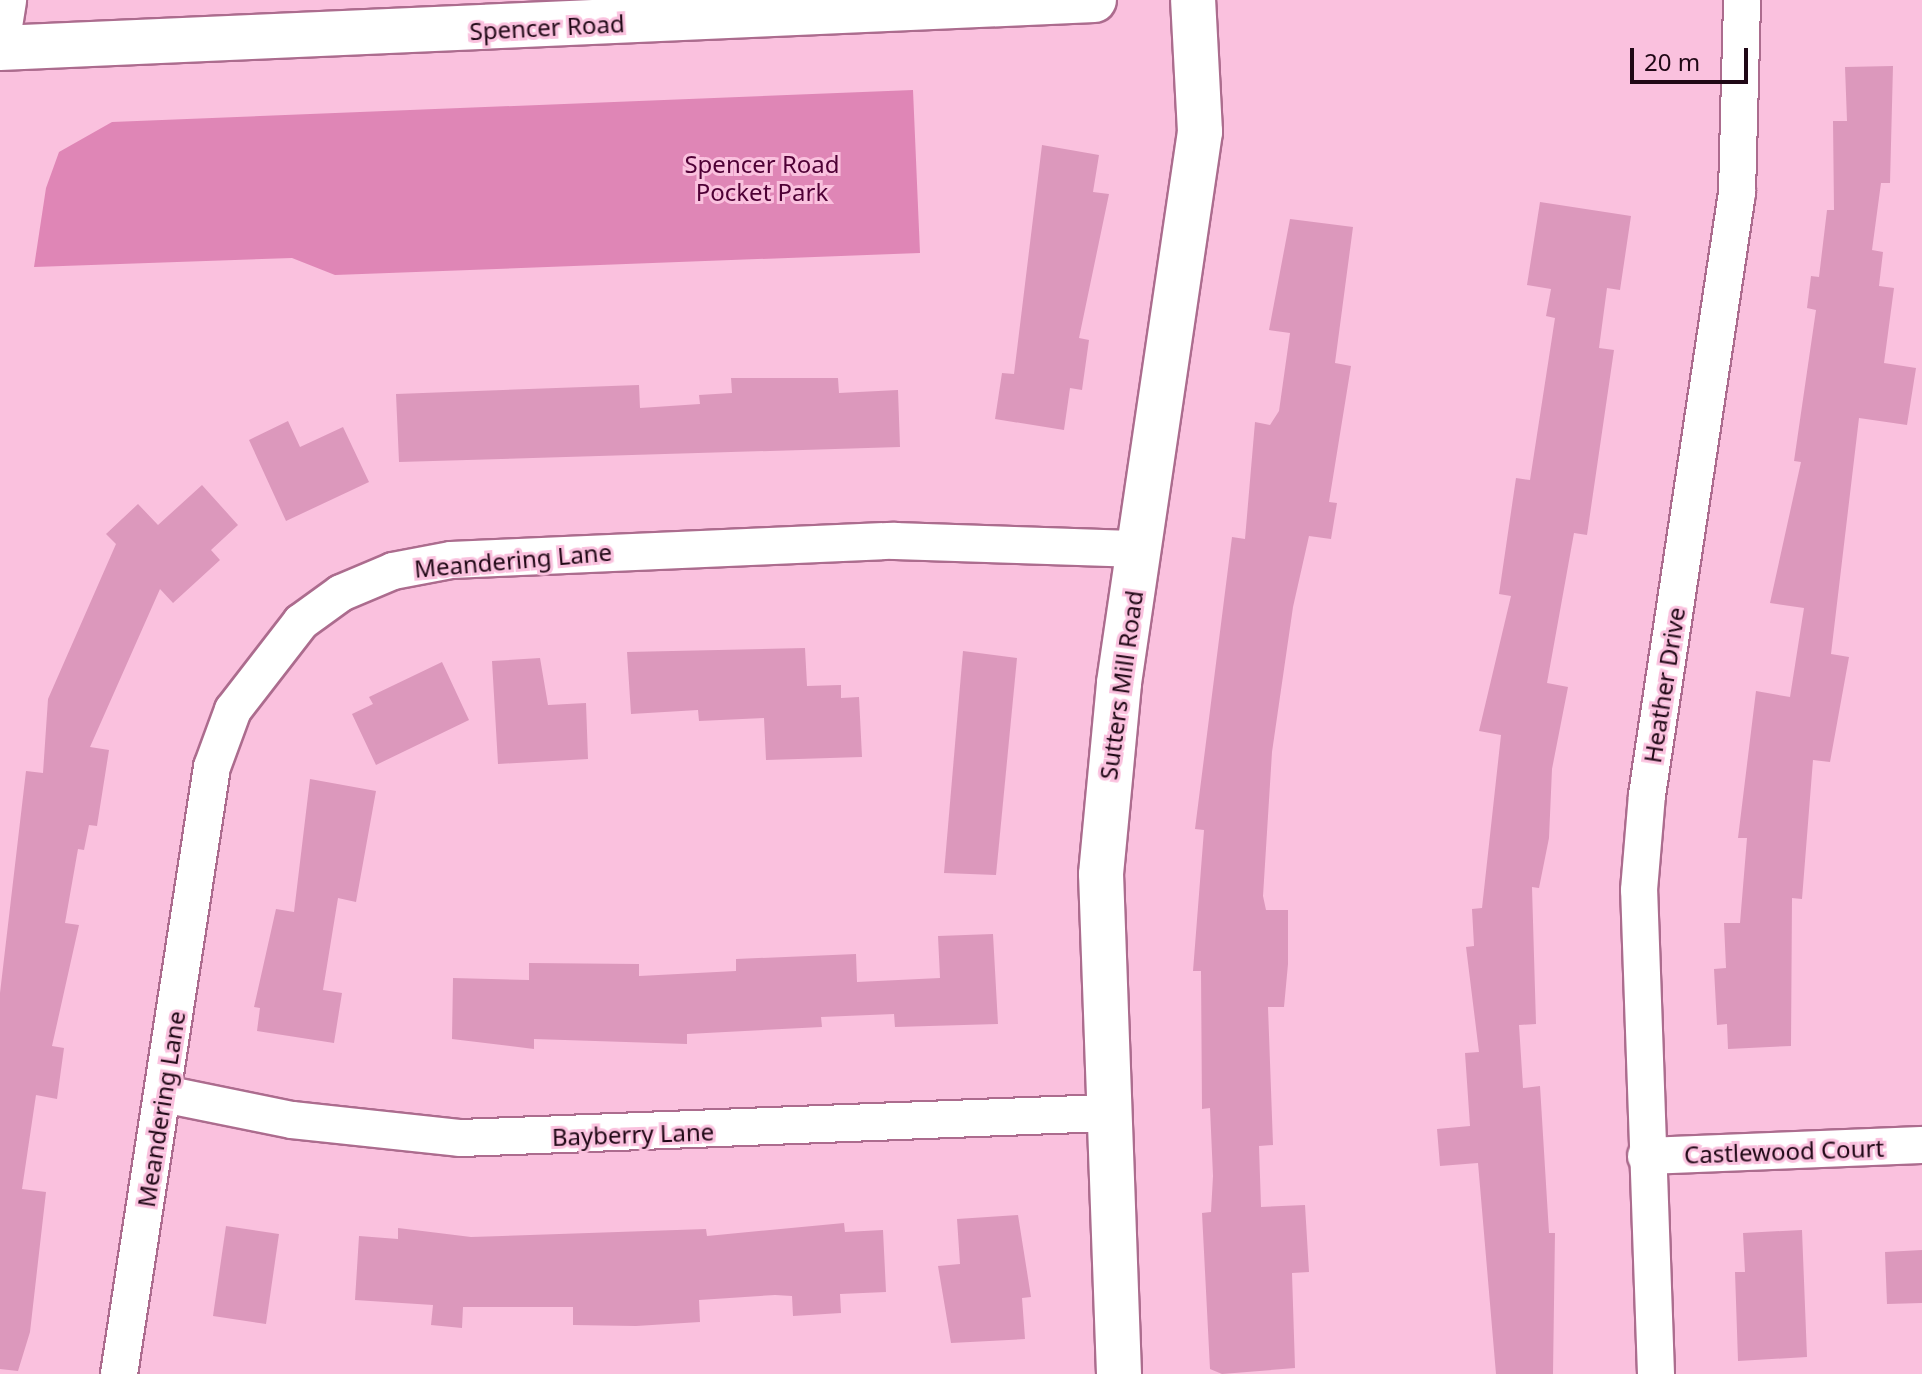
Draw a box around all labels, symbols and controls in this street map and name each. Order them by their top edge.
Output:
street label: Spencer Road [469,9,625,45]
scale bar [1634,32,1752,82]
text: 20 m [1644,45,1700,78]
park label: Spencer Road Pocket Park [684,150,840,206]
street label: Meandering Lane [413,537,613,583]
street label: Sutters Mill Road [1093,589,1149,781]
street label: Heather Drive [1637,605,1691,765]
street label: Meandering Lane [131,1009,191,1209]
street label: Bayberry Lane [551,1117,715,1151]
street label: Castlewood Court [1684,1133,1884,1169]

